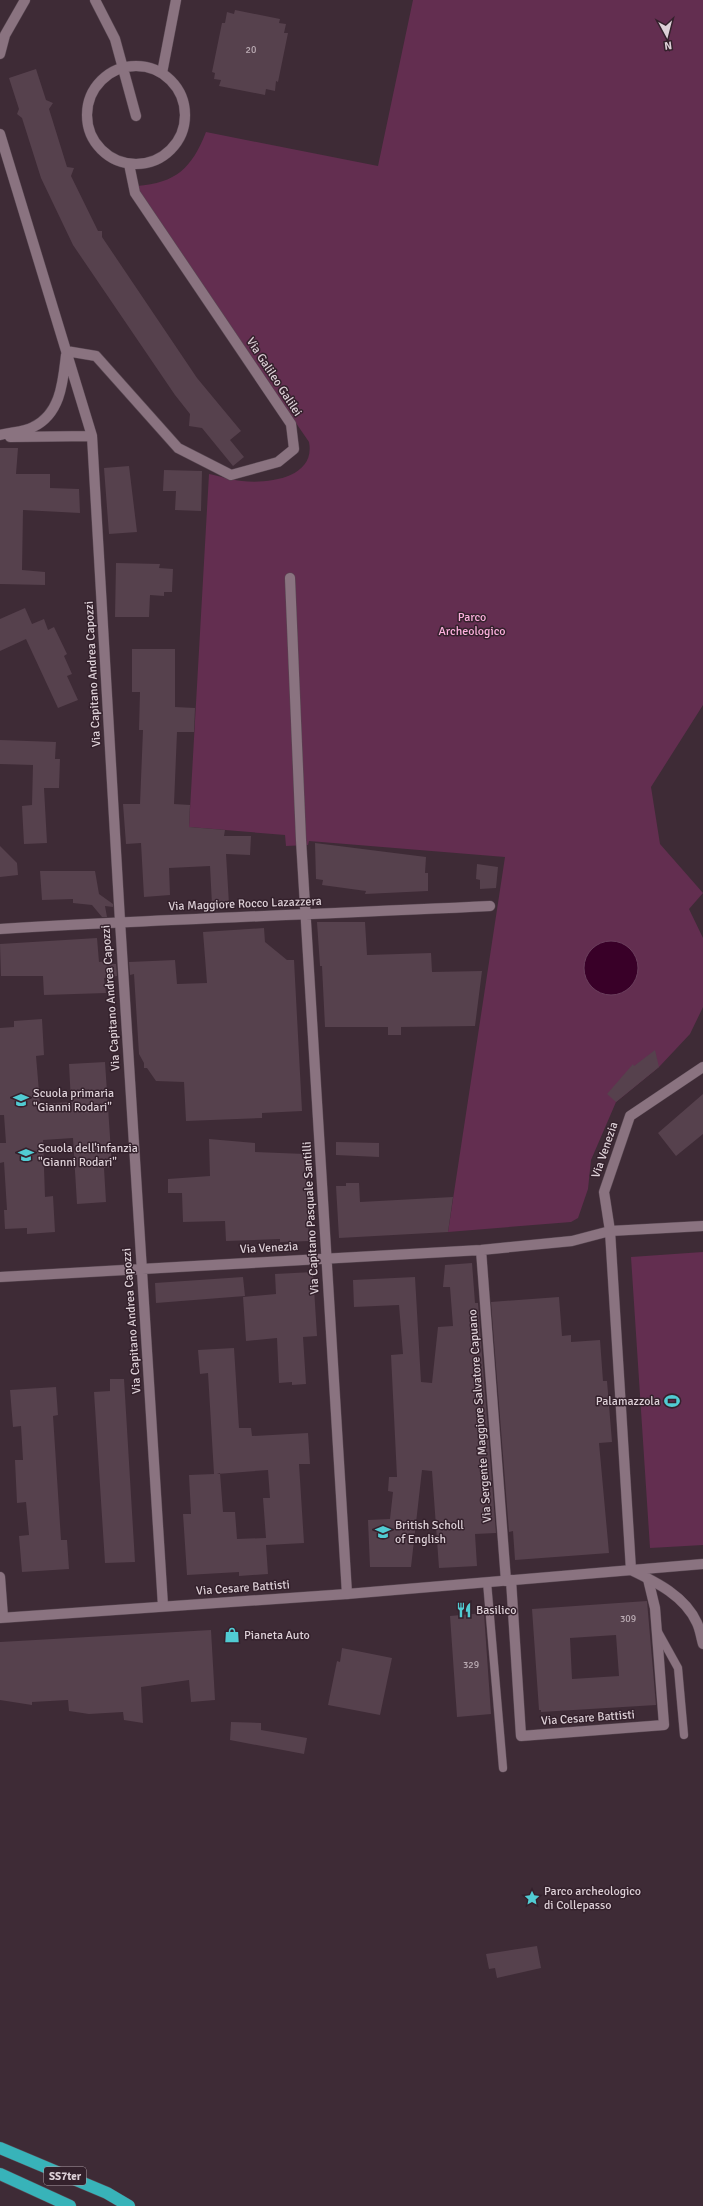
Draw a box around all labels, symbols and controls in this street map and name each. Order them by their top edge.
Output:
north arrow [647,16,687,56]
text: N [664,39,673,52]
house number: 20 [246,44,256,56]
street label: Via Galileo Galilei [243,335,305,419]
street label: Via Capitano Andrea Capozzi [82,601,104,747]
park label: Parco Archeologico [439,610,505,639]
street label: Via Maggiore Rocco Lazazzera [168,894,322,914]
street label: Via Capitano Andrea Capozzi [98,925,124,1071]
place label: Scuola primaria "Gianni Rodari" [33,1086,114,1115]
school or university icon: Scuola primaria "Gianni Rodari" [12,1091,30,1109]
street label: Via Venezia [588,1120,622,1180]
place label: Scuola dell'infanzia "Gianni Rodari" [38,1141,138,1170]
street label: Via Capitano Pasquale Santilli [299,1141,323,1295]
school or university icon: Scuola dell'infanzia "Gianni Rodari" [17,1146,35,1164]
street label: Via Venezia [239,1239,299,1257]
street label: Via Capitano Andrea Capozzi [119,1248,145,1394]
street label: Via Sergente Maggiore Salvatore Capuano [465,1309,495,1523]
sports icon: Palamazzola [663,1392,681,1410]
place label: Palamazzola [596,1394,660,1409]
place label: British Scholl of English [395,1518,464,1547]
school or university icon: British Scholl of English [374,1523,392,1541]
street label: Via Cesare Battisti [196,1577,290,1599]
restaurant icon: Basilico [455,1601,473,1619]
place label: Basilico [476,1603,516,1618]
house number: 309 [620,1613,636,1625]
shop icon: Pianeta Auto [223,1626,241,1644]
place label: Pianeta Auto [244,1628,310,1643]
house number: 329 [463,1659,479,1671]
street label: Via Cesare Battisti [541,1707,635,1729]
place label: Parco archeologico di Collepasso [544,1884,641,1913]
place icon: Parco archeologico di Collepasso [523,1889,541,1907]
road number: SS7ter [44,2167,86,2185]

